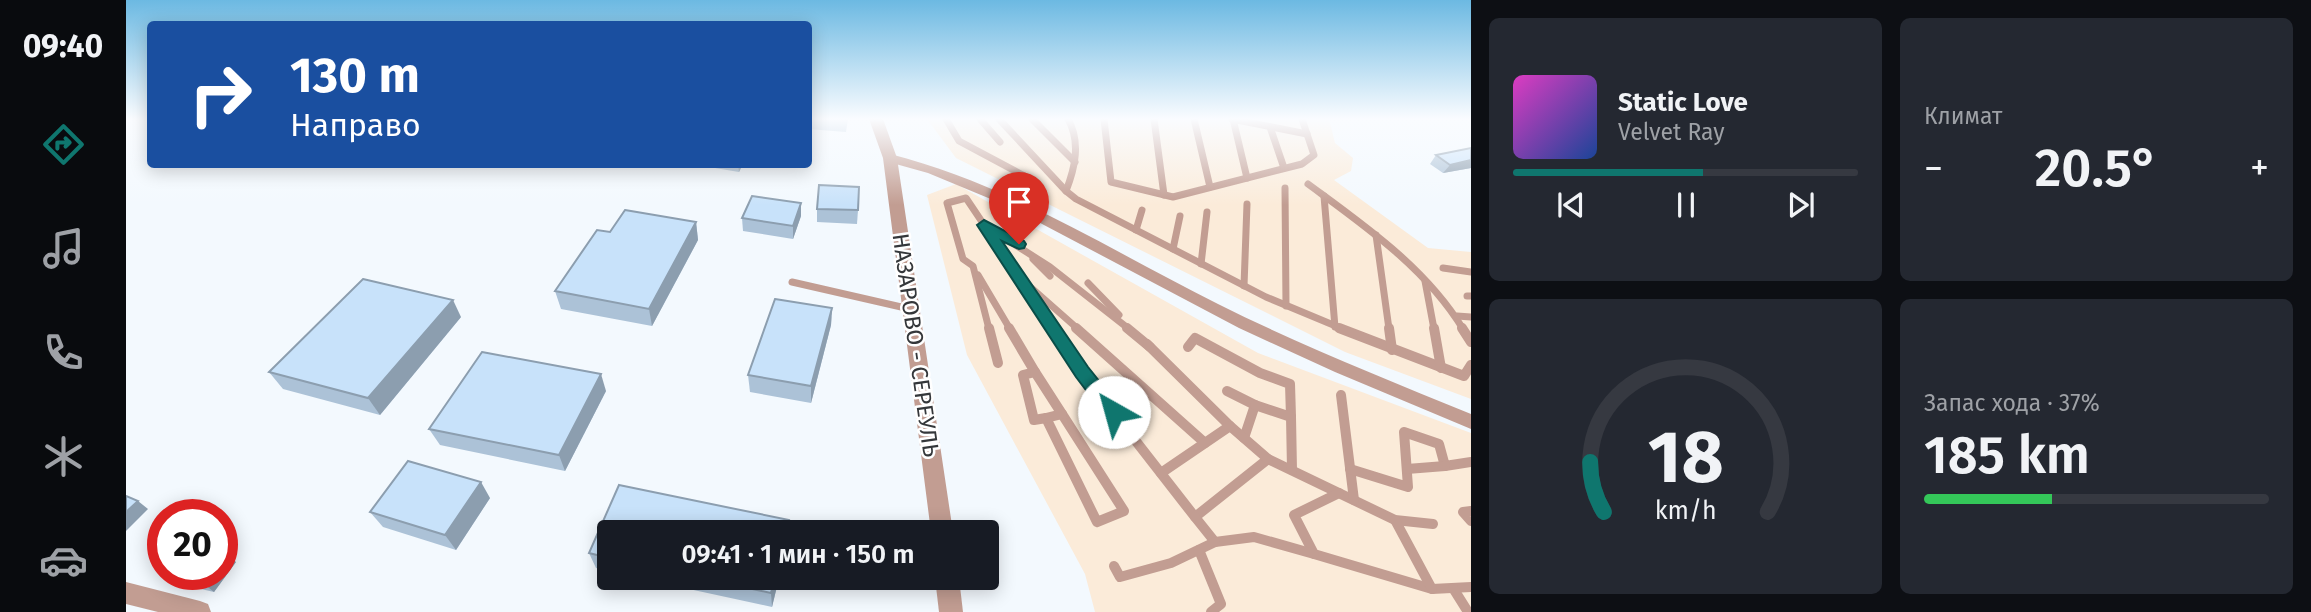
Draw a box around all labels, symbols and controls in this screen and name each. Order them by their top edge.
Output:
text: 09:40 [23,27,103,65]
text: 130 m [290,46,420,105]
icon: right [175,49,266,140]
text: Static Love [1618,87,1748,118]
text: Климат [1924,102,2002,130]
text: Направо [290,106,421,144]
text: Velvet Ray [1618,118,1725,146]
icon: directions [39,120,88,169]
text: 20.5° [2035,137,2158,200]
text: − [1924,145,1943,191]
text: + [2250,145,2269,191]
pin [989,172,1049,244]
icon: arrive [1000,183,1038,221]
icon: previous [1552,186,1590,224]
icon: pause [1667,186,1705,224]
icon: next [1782,186,1820,224]
icon: music [39,224,88,273]
street label: НАЗАРОВО - СЕРЕУЛЬ [886,231,946,459]
icon: phone [39,328,88,377]
position arrow [1077,375,1151,449]
text: Запас хода · 37% [1924,389,2100,417]
text: 18 [1647,415,1724,502]
text: 185 km [1924,424,2090,487]
icon: climate [39,432,88,481]
text: km/h [1655,496,1716,526]
speed limit sign: 20 [147,499,238,590]
icon: car [39,536,88,585]
text: 09:41 · 1 мин · 150 m [681,539,915,570]

